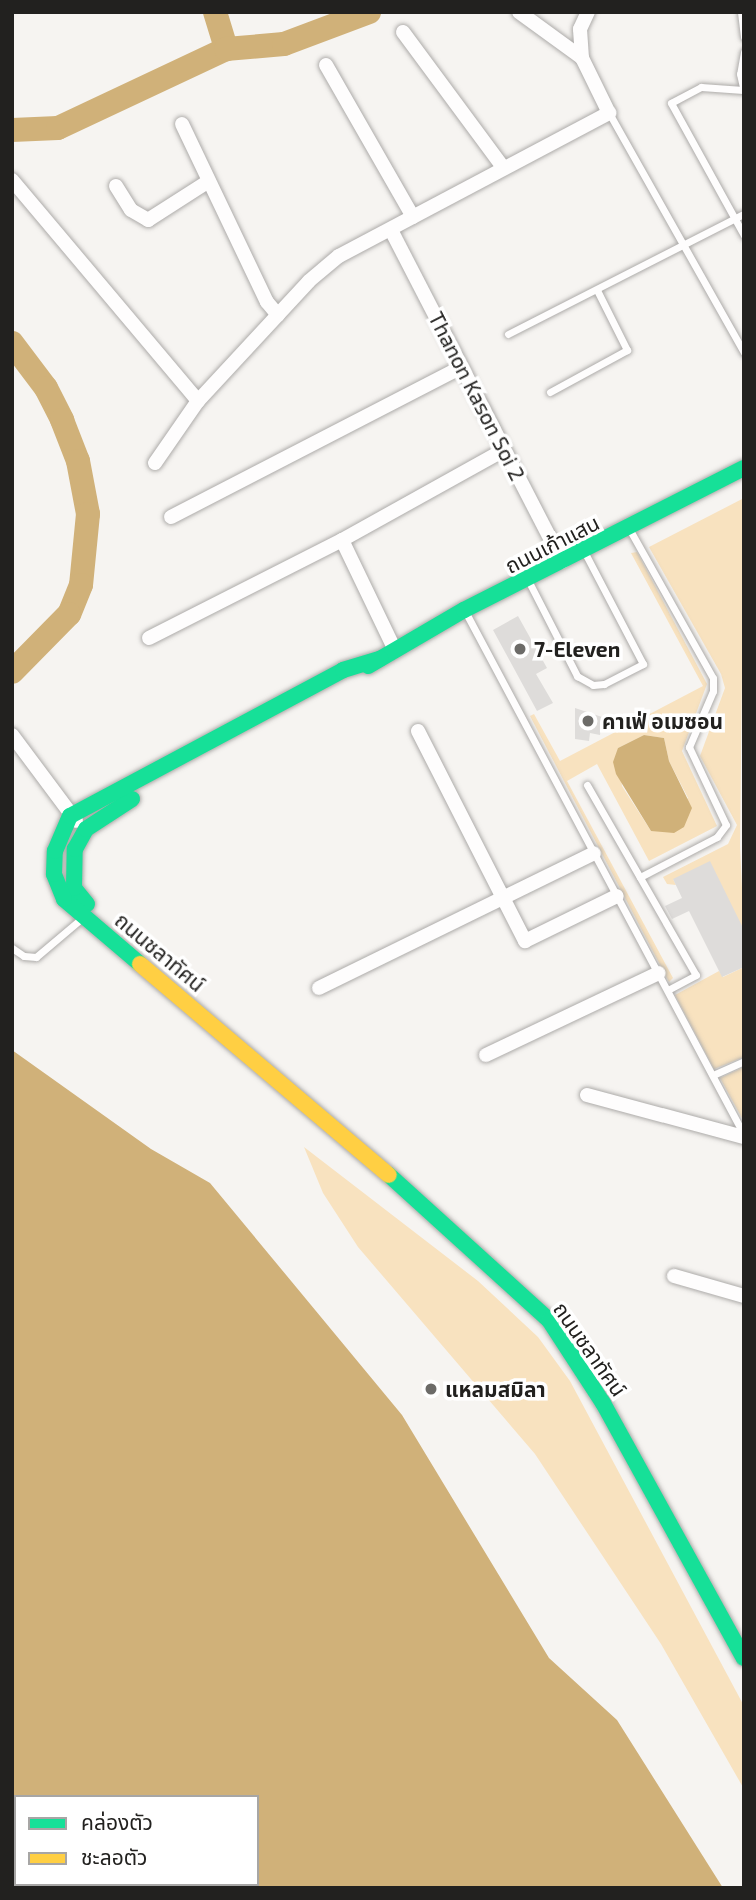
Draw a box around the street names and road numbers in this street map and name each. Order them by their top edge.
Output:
street label: Thanon Kason Soi 2 [424,308,530,484]
street label: ถนนเก้าแสน [501,510,603,578]
street label: ถนนชลาทัศน์ [110,907,210,997]
street label: ถนนชลาทัศน์ [548,1297,632,1401]

